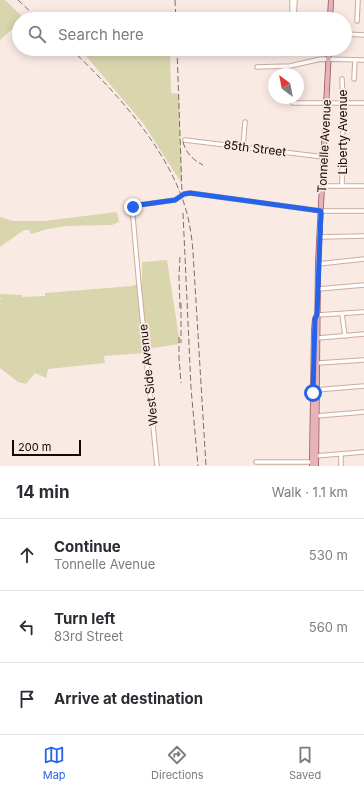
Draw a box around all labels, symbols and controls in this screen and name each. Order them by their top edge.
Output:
search box [12,12,352,56]
icon: search [26,23,48,45]
text: Search here [58,25,144,44]
north arrow [268,68,304,104]
street label: Liberty Avenue [335,89,350,175]
street label: Tonnelle Avenue [314,99,334,193]
street label: 85th Street [223,137,287,159]
route end [124,198,142,216]
street label: West Side Avenue [135,323,161,427]
route start [304,384,322,402]
scale bar [12,438,81,457]
text: 200 m [18,440,51,454]
text: 14 min [16,482,70,502]
text: Walk · 1.1 km [272,484,348,500]
text: Continue [54,537,121,556]
icon: ahead [16,544,38,566]
text: 530 m [309,547,348,563]
text: Tonnelle Avenue [54,556,155,572]
text: Turn left [54,609,115,628]
icon: left [16,616,38,638]
text: 560 m [309,619,348,635]
text: 83rd Street [54,628,123,644]
icon: arrive [16,688,38,710]
text: Arrive at destination [54,689,203,708]
tab: Map [43,744,66,782]
tab: Directions [151,744,204,782]
tab: Saved [289,744,321,782]

